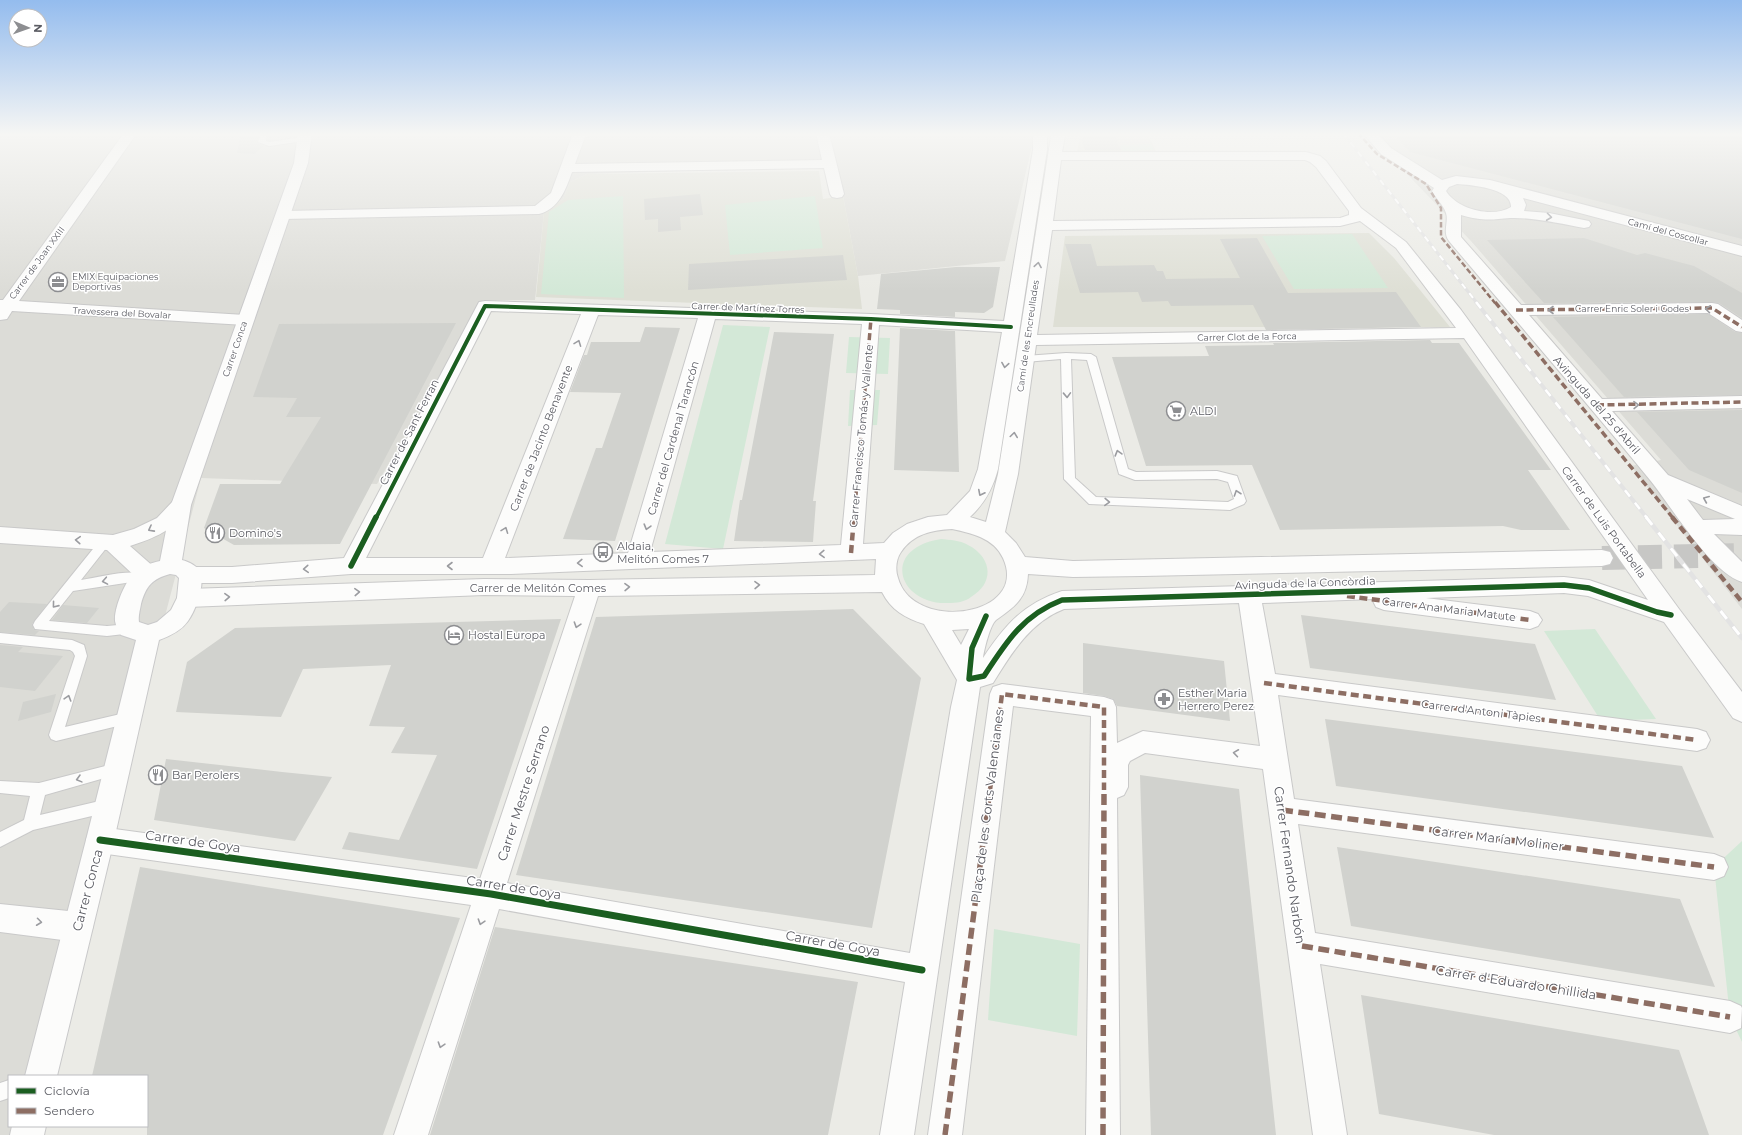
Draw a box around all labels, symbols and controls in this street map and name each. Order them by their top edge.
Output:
north arrow [8,8,48,48]
text: N [31,24,45,33]
one-way arrow [1546,212,1552,221]
street label: Camí del Coscollar [1627,215,1710,248]
street label: Carrer de Joan XXIII [6,224,67,301]
one-way arrow [1033,262,1042,268]
office icon: EMIX Equipaciones Deportivas [47,271,69,293]
place label: EMIX Equipaciones Deportivas [72,271,159,292]
street label: Camí de les Encreullades [1014,279,1041,392]
street label: Carrer de Martínez Torres [691,300,805,315]
street label: Carrer Enric Soler i Godes [1575,303,1690,314]
street label: Travessera del Bovalar [72,304,172,321]
one-way arrow [1705,305,1712,314]
one-way arrow [1548,306,1554,314]
street label: Carrer Conca [220,319,249,378]
street label: Carrer Clot de la Forca [1197,330,1297,343]
one-way arrow [574,340,582,347]
street label: Carrer Francisco Tomás y Valiente [846,343,876,528]
street label: Avinguda del 25 d'Abril [1550,353,1644,457]
street label: Carrer del Cardenal Tarancón [644,359,702,517]
street label: Carrer de Jacinto Benavente [507,362,576,513]
one-way arrow [1001,362,1010,368]
street label: Carrer de Sant Ferran [376,377,442,487]
one-way arrow [1063,392,1071,398]
supermarket icon: ALDI [1165,400,1187,422]
one-way arrow [1633,400,1639,409]
place label: ALDI [1190,404,1217,418]
one-way arrow [1009,432,1018,438]
one-way arrow [1114,449,1123,456]
street label: Carrer de Luis Portabella [1559,463,1649,581]
one-way arrow [978,488,985,496]
one-way arrow [1233,489,1242,496]
one-way arrow [1703,495,1710,503]
one-way arrow [1104,498,1110,506]
restaurant icon: Domino's [204,522,226,544]
one-way arrow [643,523,652,530]
one-way arrow [148,524,156,532]
place label: Domino's [229,526,282,540]
one-way arrow [501,526,509,533]
one-way arrow [75,536,81,545]
place label: Aldaia, Melitón Comes 7 [617,539,709,566]
bus stop icon: Aldaia, Melitón Comes 7 [592,541,614,563]
one-way arrow [819,549,825,558]
one-way arrow [577,559,583,567]
one-way arrow [447,562,453,570]
one-way arrow [303,565,309,574]
street label: Avinguda de la Concòrdia [1234,574,1376,592]
one-way arrow [102,576,108,585]
street label: Carrer de Melitón Comes [470,581,607,595]
one-way arrow [754,581,760,589]
one-way arrow [624,583,630,591]
one-way arrow [354,588,360,596]
one-way arrow [224,593,230,601]
street label: Carrer Ana Maria Matute [1381,594,1517,624]
one-way arrow [52,601,59,608]
one-way arrow [573,621,582,628]
hotel icon: Hostal Europa [443,624,465,646]
place label: Hostal Europa [468,628,546,642]
place label: Esther Maria Herrero Perez [1178,686,1254,713]
pharmacy icon: Esther Maria Herrero Perez [1153,688,1175,710]
one-way arrow [63,695,71,702]
street label: Carrer d'Antoni Tàpies [1420,697,1542,725]
street label: Plaça de les Corts Valencianes [967,708,1007,904]
street label: Carrer Mestre Serrano [493,723,553,863]
one-way arrow [1233,749,1239,758]
restaurant icon: Bar Perolers [147,764,169,786]
place label: Bar Perolers [172,768,240,782]
one-way arrow [76,774,83,783]
street label: Carrer Fernando Narbón [1271,785,1309,945]
street label: Carrer María Moliner [1431,822,1565,854]
street label: Carrer de Goya [144,826,242,856]
street label: Carrer Conca [68,847,106,933]
street label: Carrer de Goya [465,872,563,902]
one-way arrow [36,917,42,926]
one-way arrow [478,918,486,925]
street label: Carrer de Goya [784,927,882,959]
street label: Carrer d'Eduardo Chillida [1434,961,1598,1003]
one-way arrow [437,1042,445,1049]
legend [8,1075,148,1127]
text: Ciclovía [44,1083,90,1098]
text: Sendero [44,1103,94,1118]

